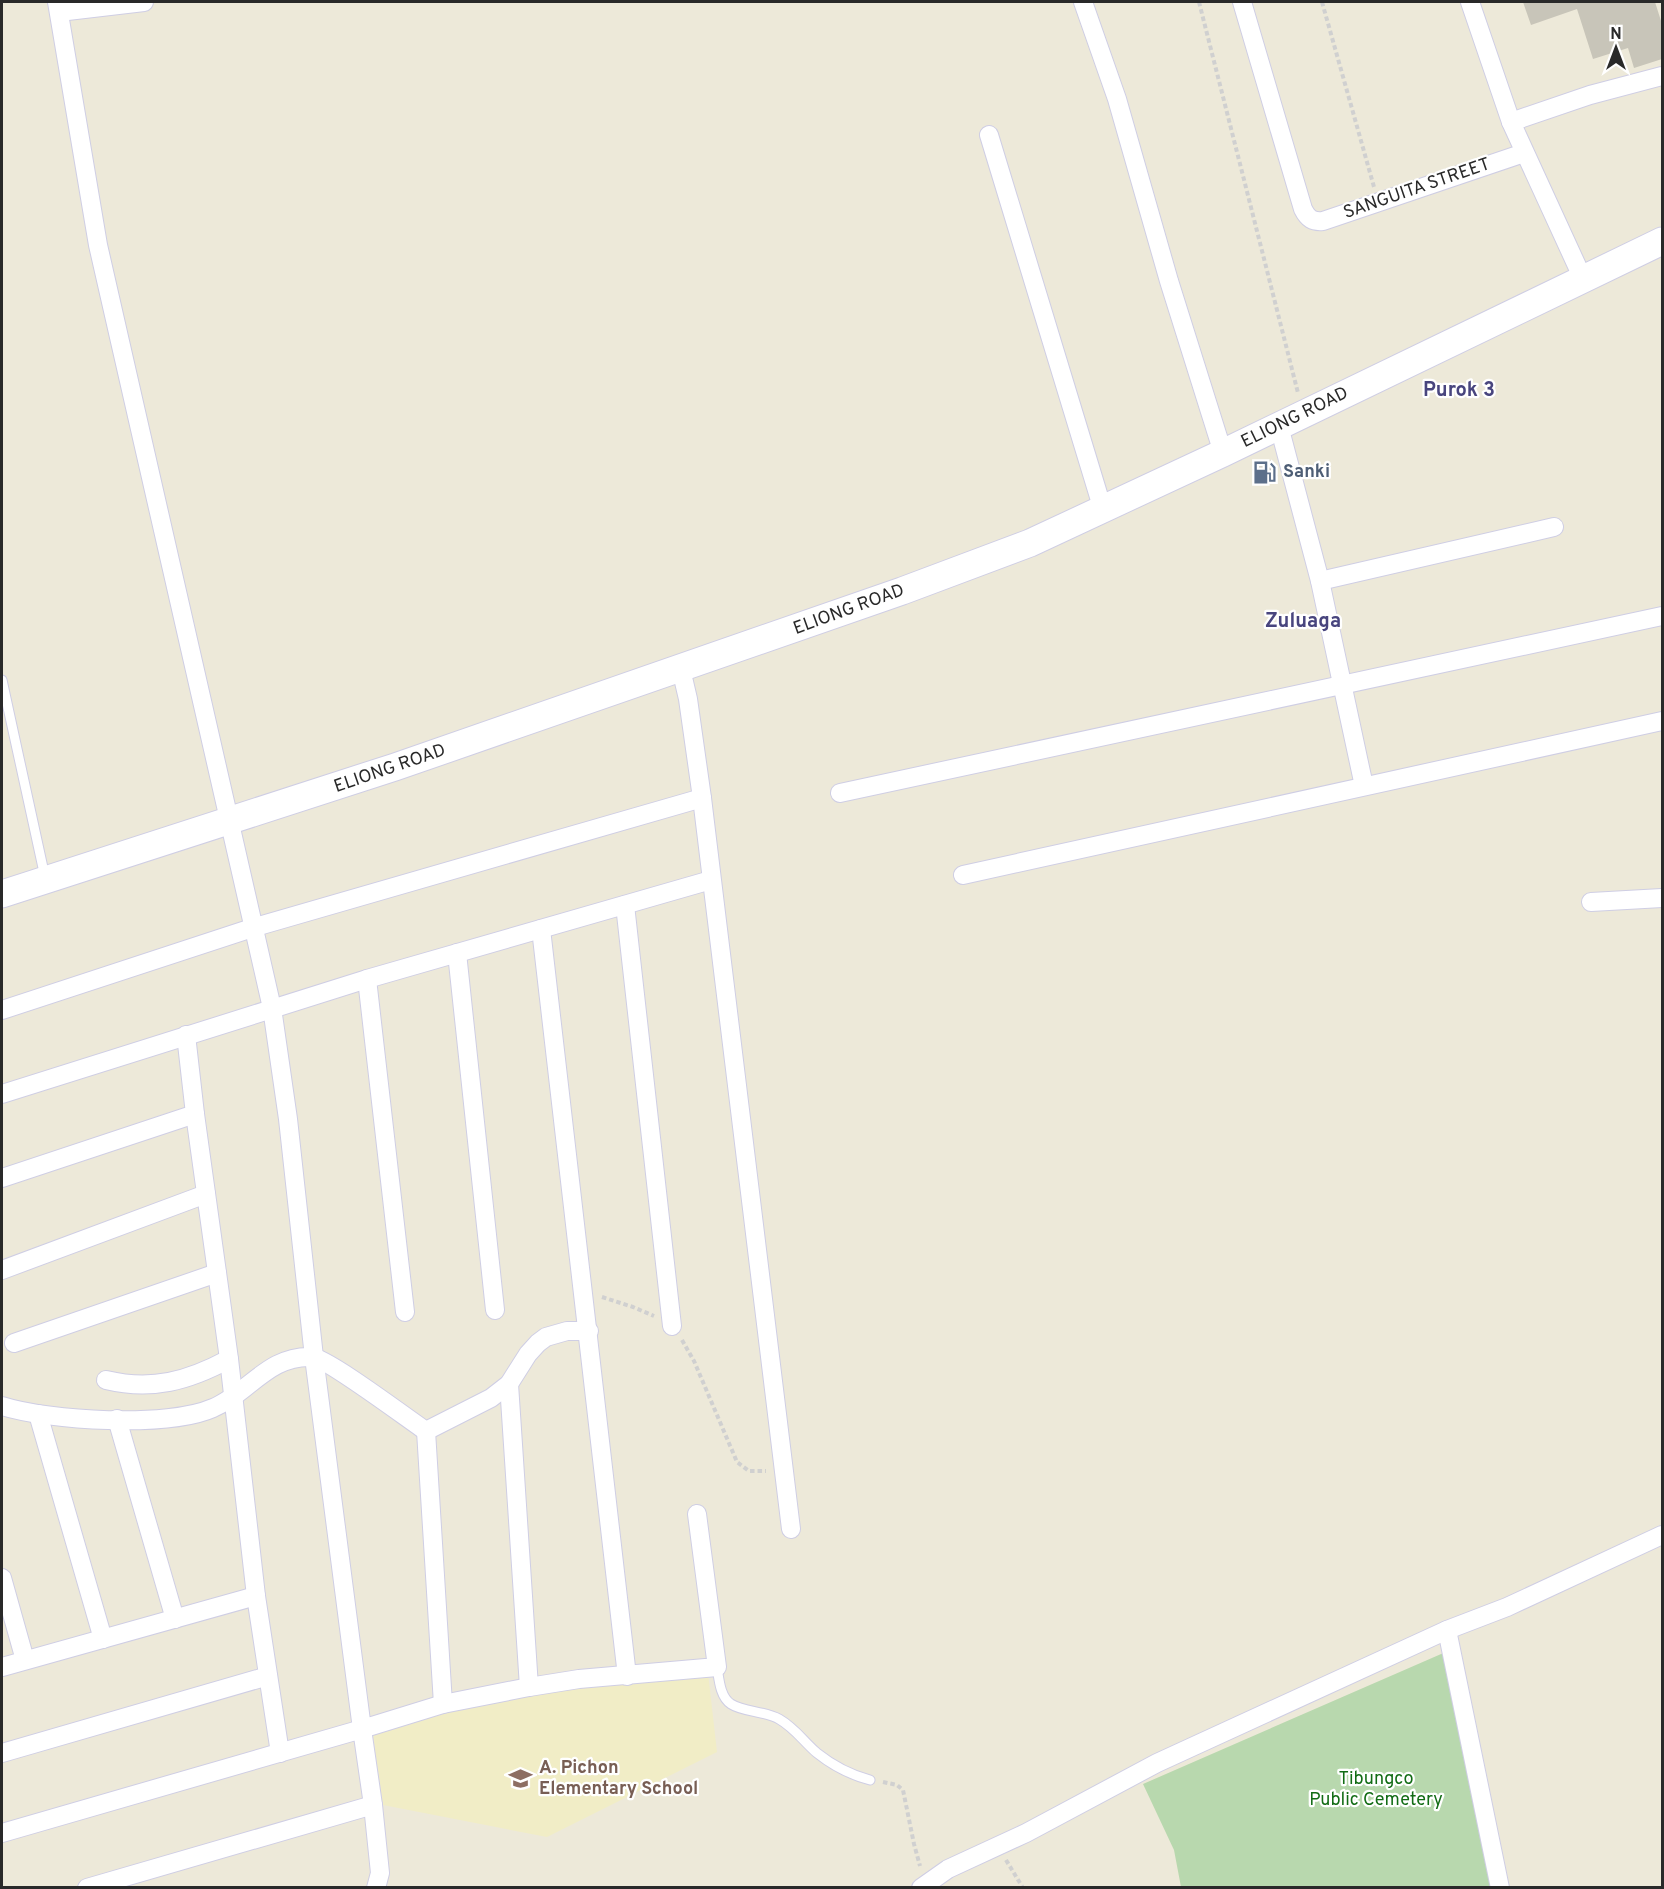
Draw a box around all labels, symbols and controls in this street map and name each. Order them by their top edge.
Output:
north arrow [1586,18,1646,78]
text: N [1610,25,1622,45]
street label: SANGUITA STREET [1341,153,1493,225]
district label: Purok 3 [1423,378,1495,404]
street label: ELIONG ROAD [1238,382,1352,454]
fuel station icon: Sanki [1252,459,1278,485]
place label: Sanki [1283,461,1330,484]
street label: ELIONG ROAD [790,579,908,641]
district label: Zuluaga [1265,609,1341,635]
street label: ELIONG ROAD [331,739,449,799]
place label: A. Pichon Elementary School [539,1757,698,1801]
school or university icon: A. Pichon Elementary School [508,1765,534,1791]
park label: Tibungco Public Cemetery [1309,1768,1443,1812]

